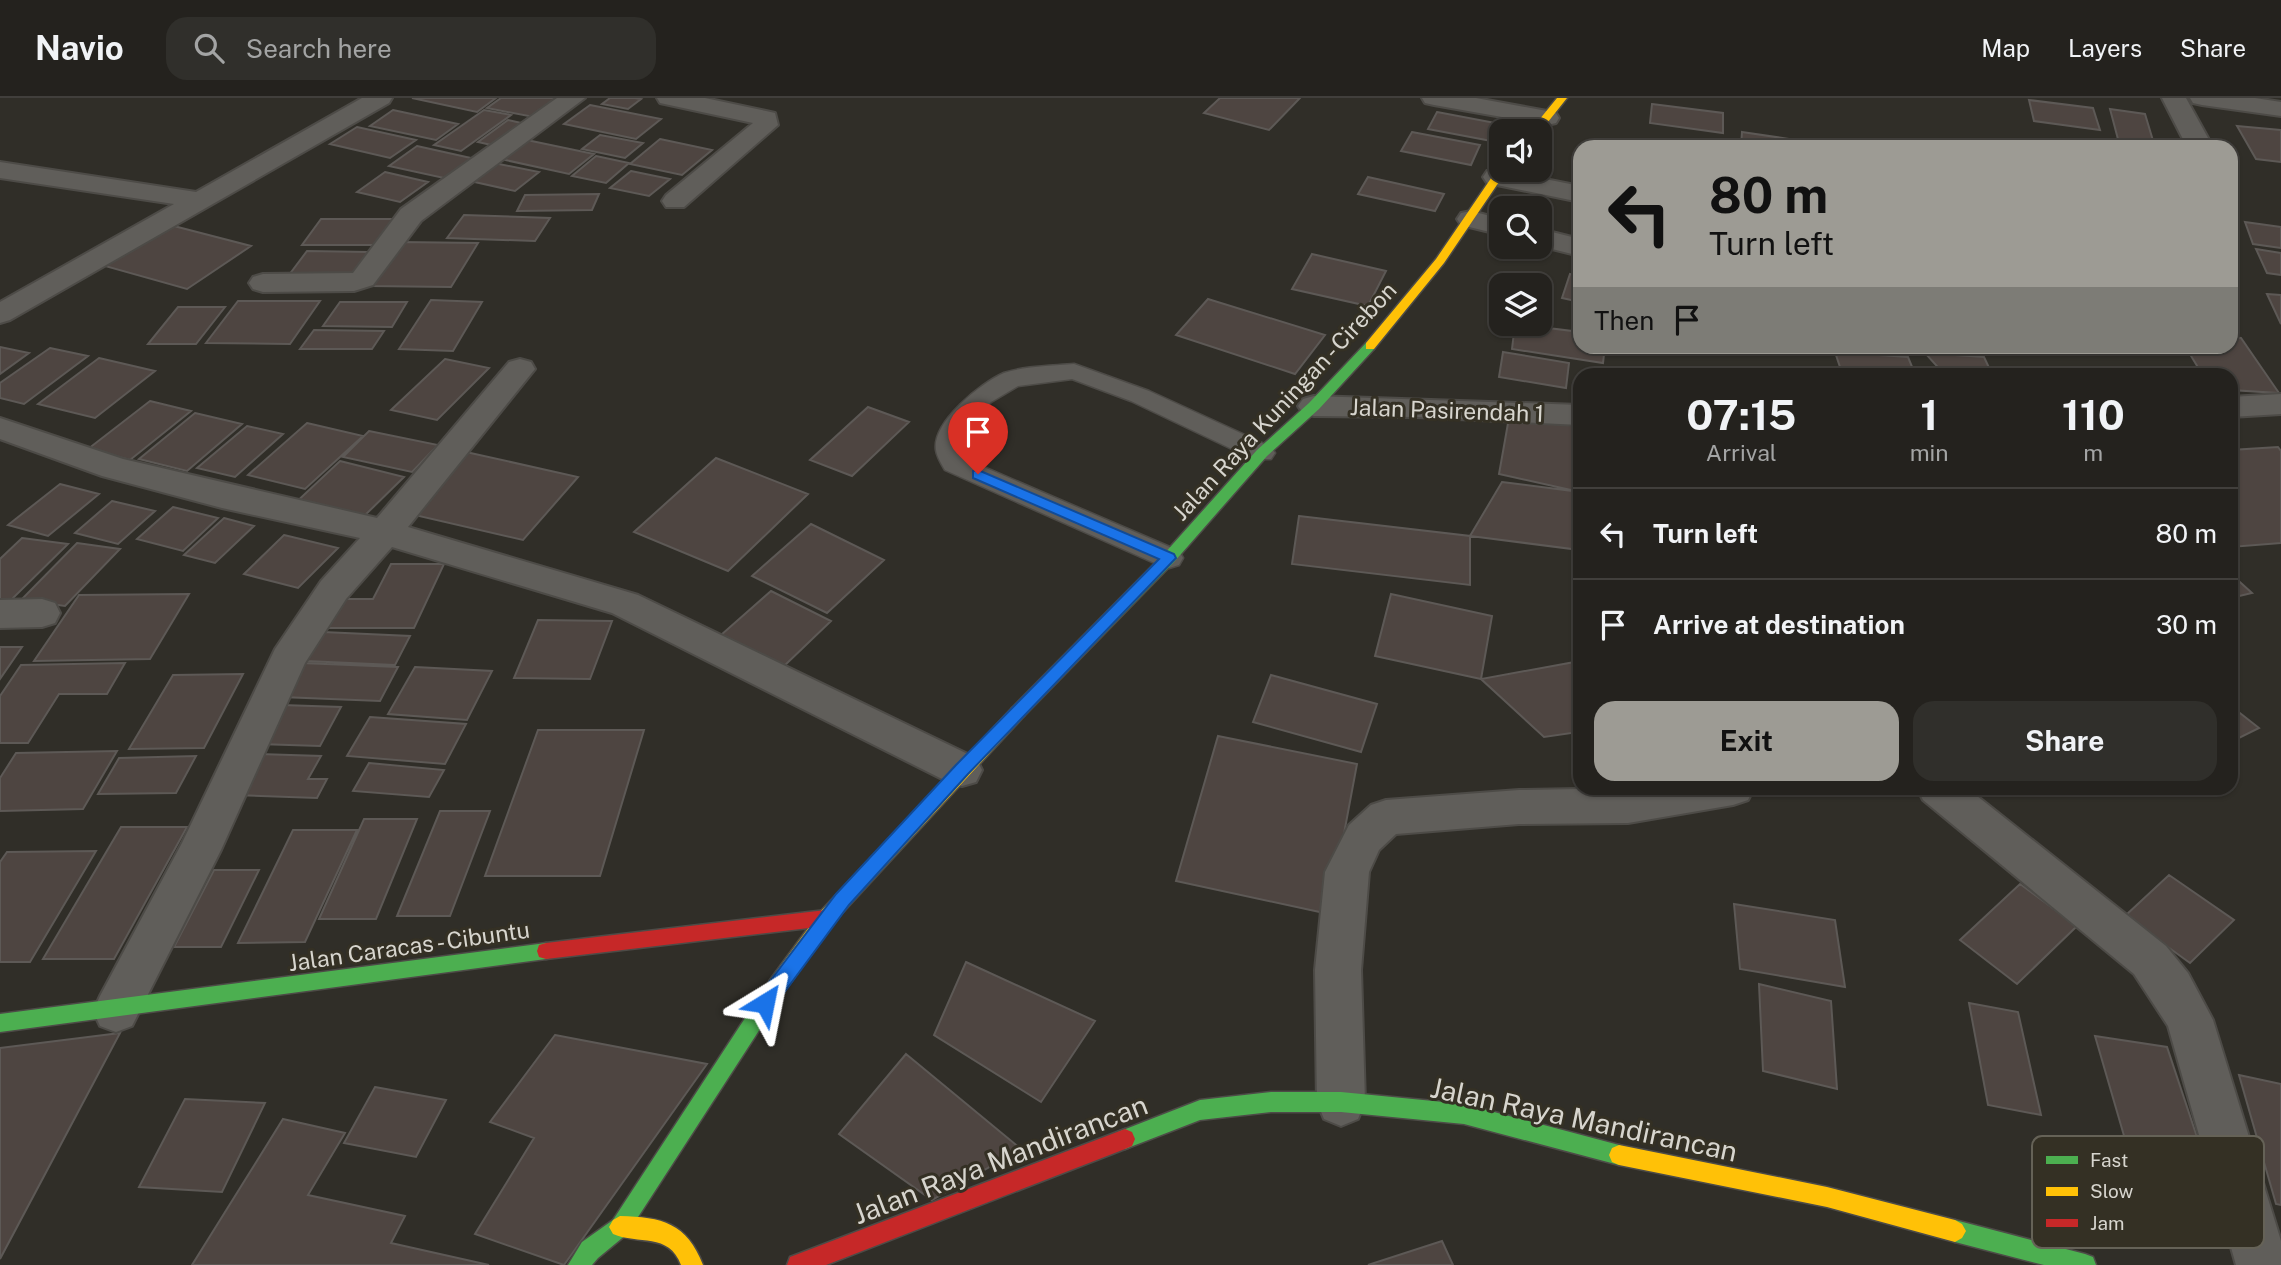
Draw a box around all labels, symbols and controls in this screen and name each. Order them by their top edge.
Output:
search box [166,17,656,80]
text: Navio [35,29,124,67]
icon: search [190,29,228,67]
text: Search here [246,33,392,64]
text: Map [1981,34,2030,62]
text: Layers [2068,34,2142,62]
text: Share [2180,34,2246,62]
map controls [1489,119,1552,336]
button: sound [1489,119,1552,182]
text: 80 m [1709,166,1828,224]
icon: left [1594,168,1685,259]
button: search [1489,196,1552,259]
text: Turn left [1709,225,1834,262]
button: layers [1489,273,1552,336]
street label: Jalan Raya Kuningan - Cirebon [1166,276,1402,526]
icon: arrive [1668,301,1706,339]
text: Then [1594,305,1654,336]
text: 07:15 [1686,390,1796,439]
text: 1 [1920,390,1938,439]
text: 110 [2062,390,2125,439]
street label: Jalan Pasirendah 1 [1349,393,1545,427]
pin [948,402,1008,474]
icon: arrive [959,413,997,451]
text: Arrival [1706,439,1777,466]
text: min [1910,439,1949,466]
text: m [2083,439,2103,466]
icon: left [1594,515,1632,553]
text: Turn left [1653,518,1758,549]
text: 80 m [2156,518,2217,549]
icon: arrive [1594,606,1632,644]
text: Arrive at destination [1653,609,1905,640]
text: 30 m [2156,609,2217,640]
button: Exit [1594,701,1899,781]
button: Share [1913,701,2217,781]
street label: Jalan Caracas - Cibuntu [286,916,532,976]
position arrow [728,966,802,1040]
street label: Jalan Raya Mandirancan [1428,1070,1740,1168]
street label: Jalan Raya Mandirancan [848,1088,1152,1230]
legend [2032,1136,2264,1248]
text: Fast [2090,1149,2128,1171]
text: Slow [2090,1180,2134,1202]
text: Jam [2090,1212,2124,1234]

